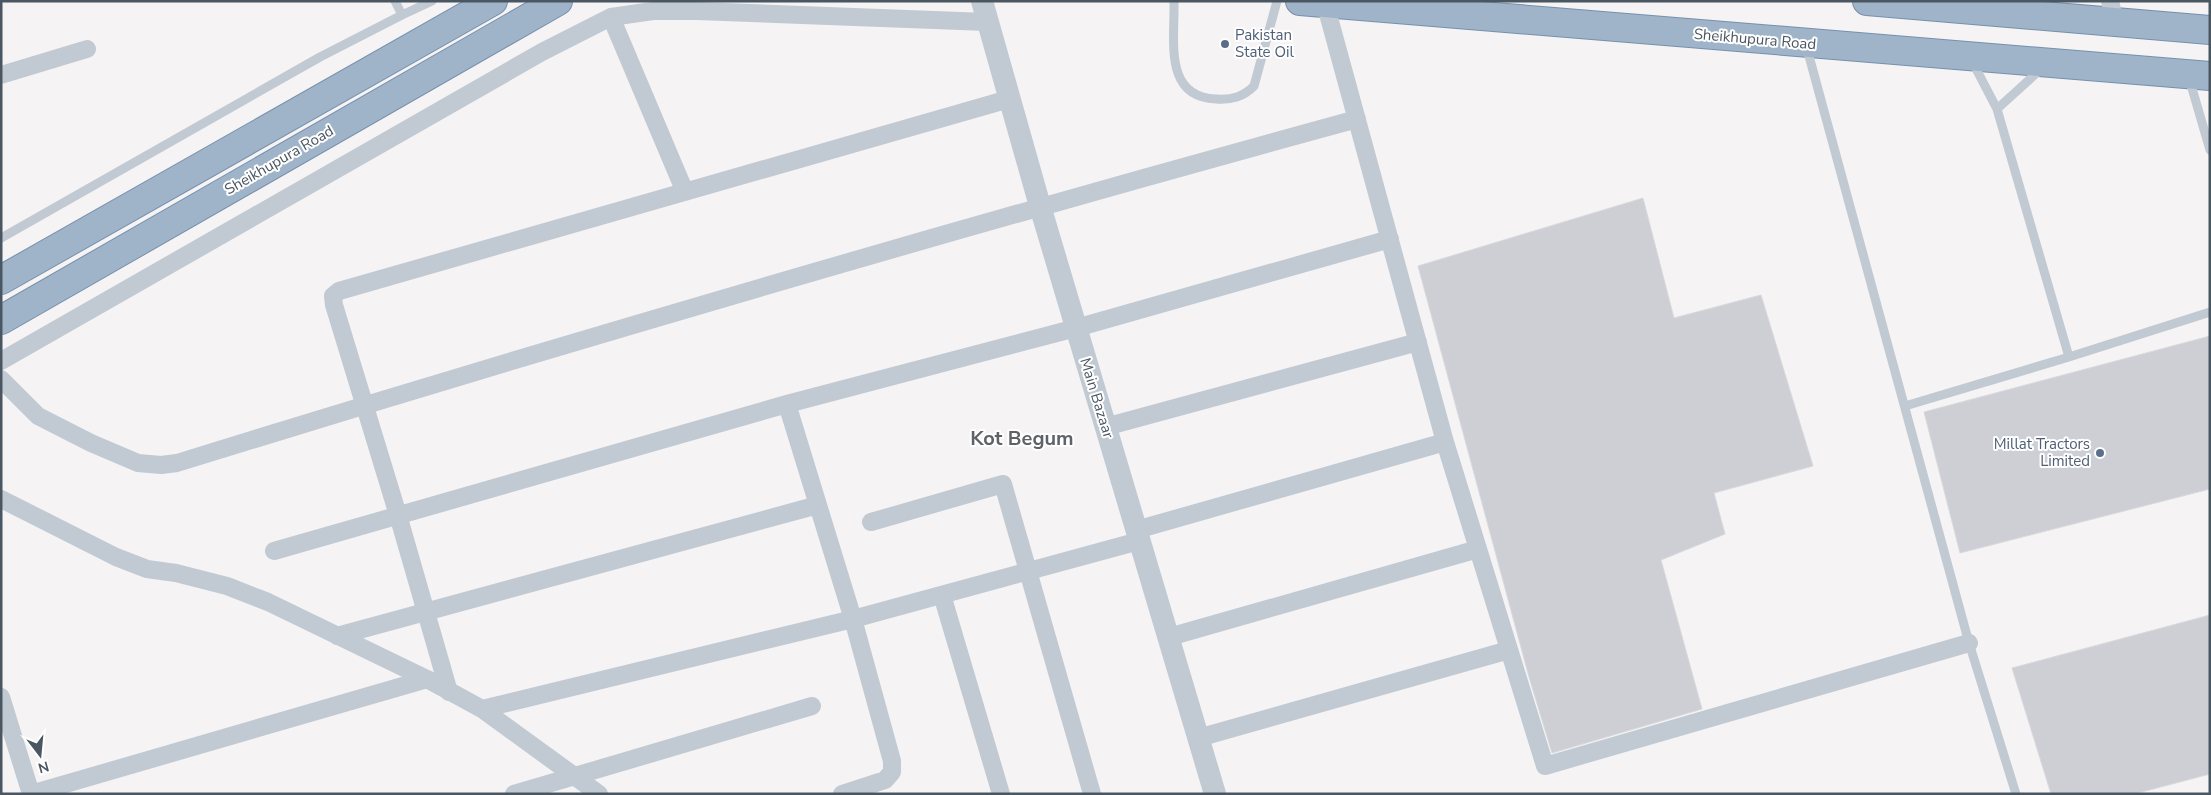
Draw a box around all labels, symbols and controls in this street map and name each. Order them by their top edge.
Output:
street label: Sheikhupura Road [1693,24,1817,54]
place label: Pakistan State Oil [1235,25,1294,62]
marker: Pakistan State Oil [1219,38,1231,50]
street label: Sheikhupura Road [221,121,337,199]
street label: Main Bazaar [1075,355,1119,441]
district label: Kot Begum [970,425,1074,452]
place label: Millat Tractors Limited [1994,434,2090,471]
marker: Millat Tractors Limited [2094,447,2106,459]
north arrow [15,730,65,780]
text: N [36,756,51,778]

